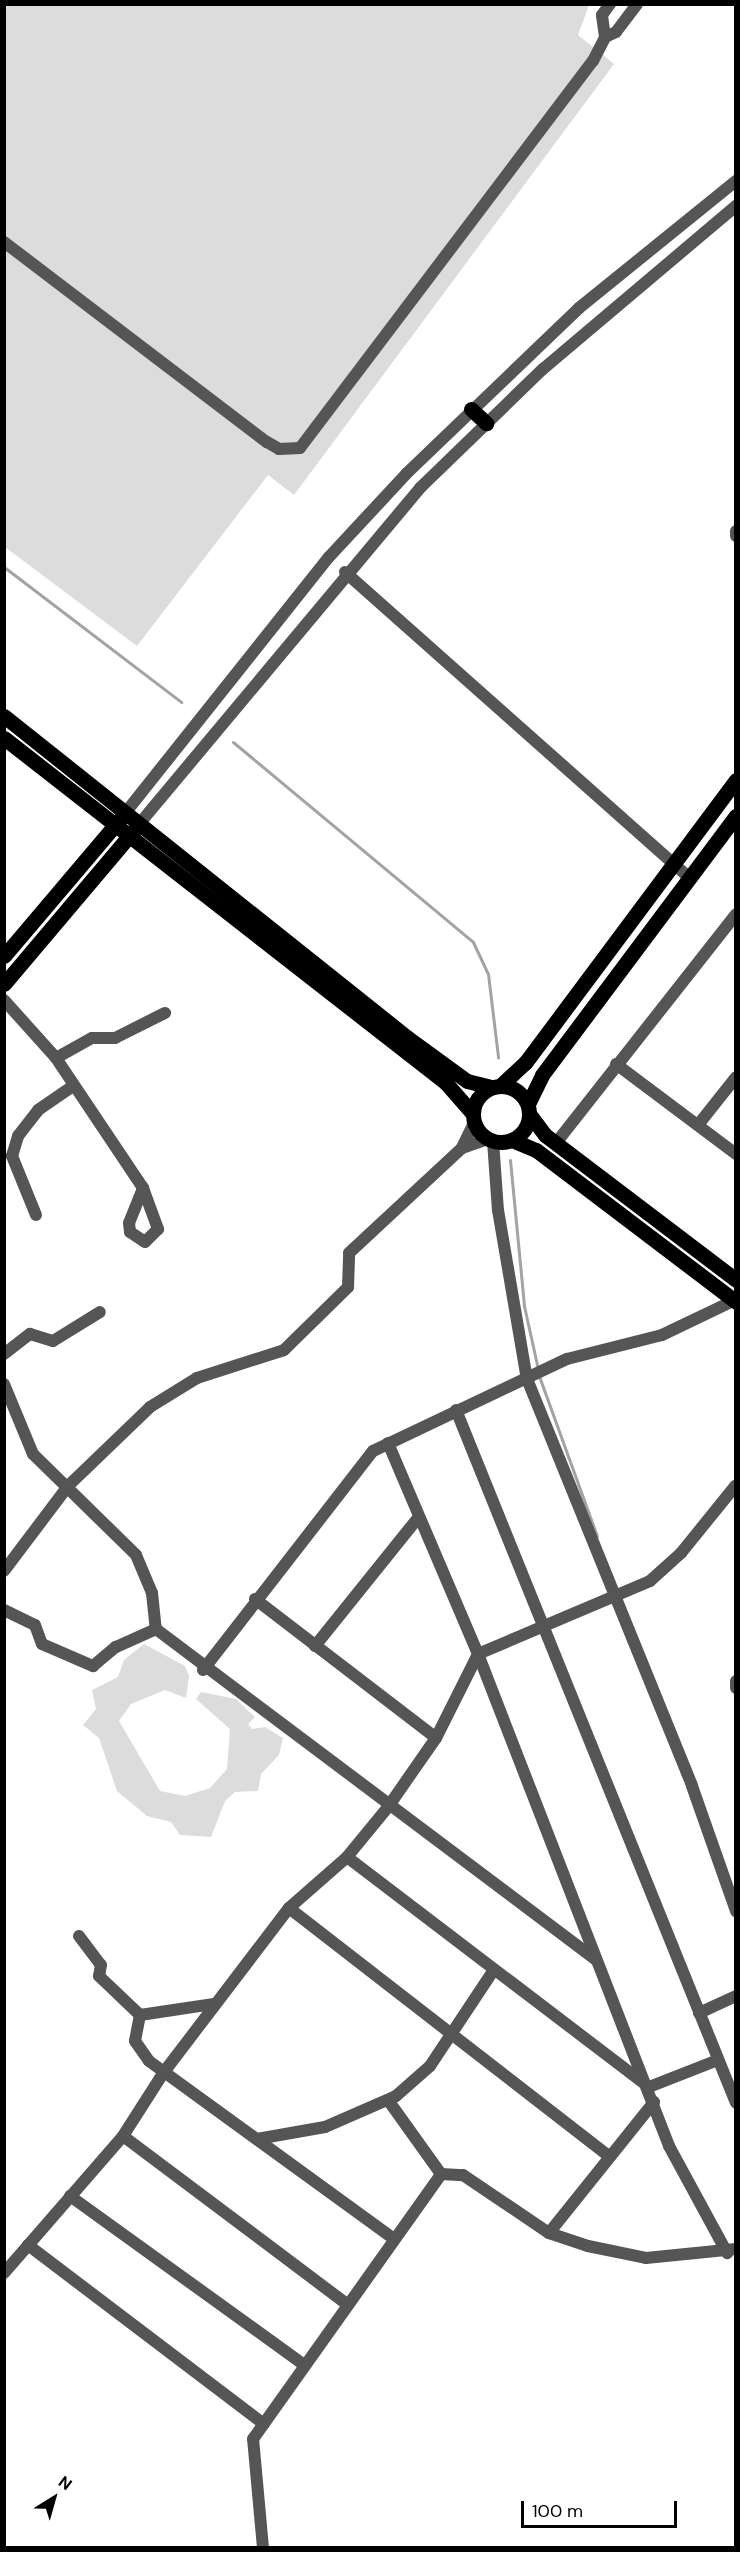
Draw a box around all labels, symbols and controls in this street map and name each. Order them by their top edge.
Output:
north arrow [24,2468,84,2528]
text: N [54,2471,76,2495]
scale bar [524,2489,680,2527]
text: 100 m [532,2499,583,2523]

